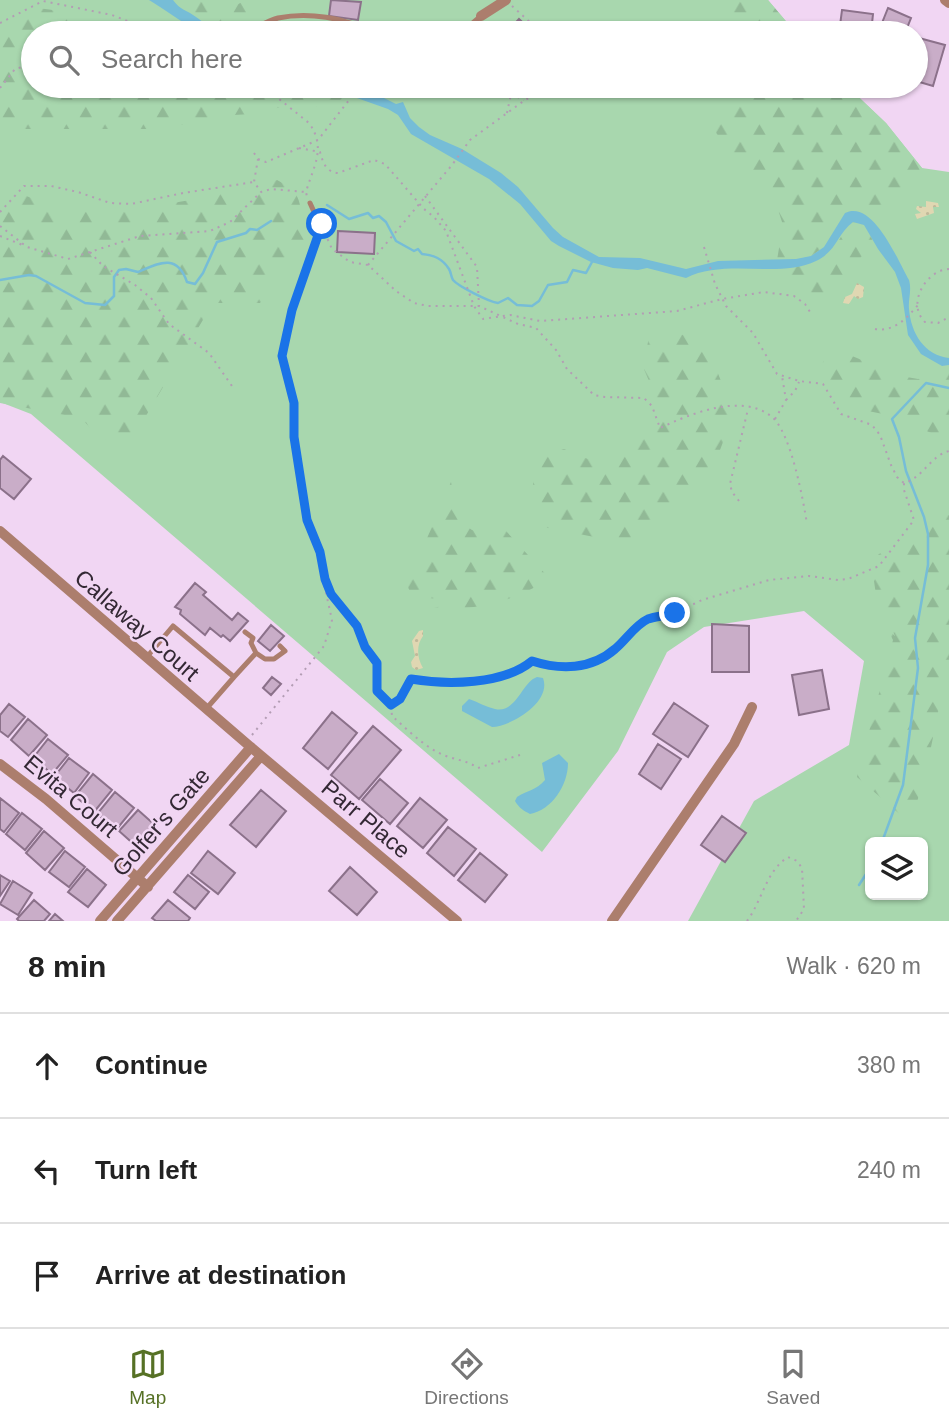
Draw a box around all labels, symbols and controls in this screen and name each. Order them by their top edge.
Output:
search box [21,21,928,98]
icon: search [45,41,83,79]
text: Search here [101,44,243,74]
route start [306,208,337,239]
street label: Callaway Court [70,564,205,686]
route end [659,597,690,628]
street label: Evita Court [19,749,123,843]
street label: Golfer's Gate [107,763,215,881]
street label: Parr Place [317,775,415,863]
map controls [865,837,928,900]
button: layers [865,837,928,900]
text: 8 min [28,950,106,983]
text: Walk · 620 m [786,953,921,979]
icon: ahead [28,1047,66,1085]
text: Continue [95,1050,208,1080]
text: 380 m [857,1052,921,1078]
icon: left [28,1152,66,1190]
text: Turn left [95,1155,197,1185]
text: 240 m [857,1157,921,1183]
icon: arrive [28,1257,66,1295]
text: Arrive at destination [95,1260,346,1290]
tab: Map [129,1345,167,1409]
tab: Directions [424,1345,509,1409]
tab: Saved [766,1345,820,1409]

